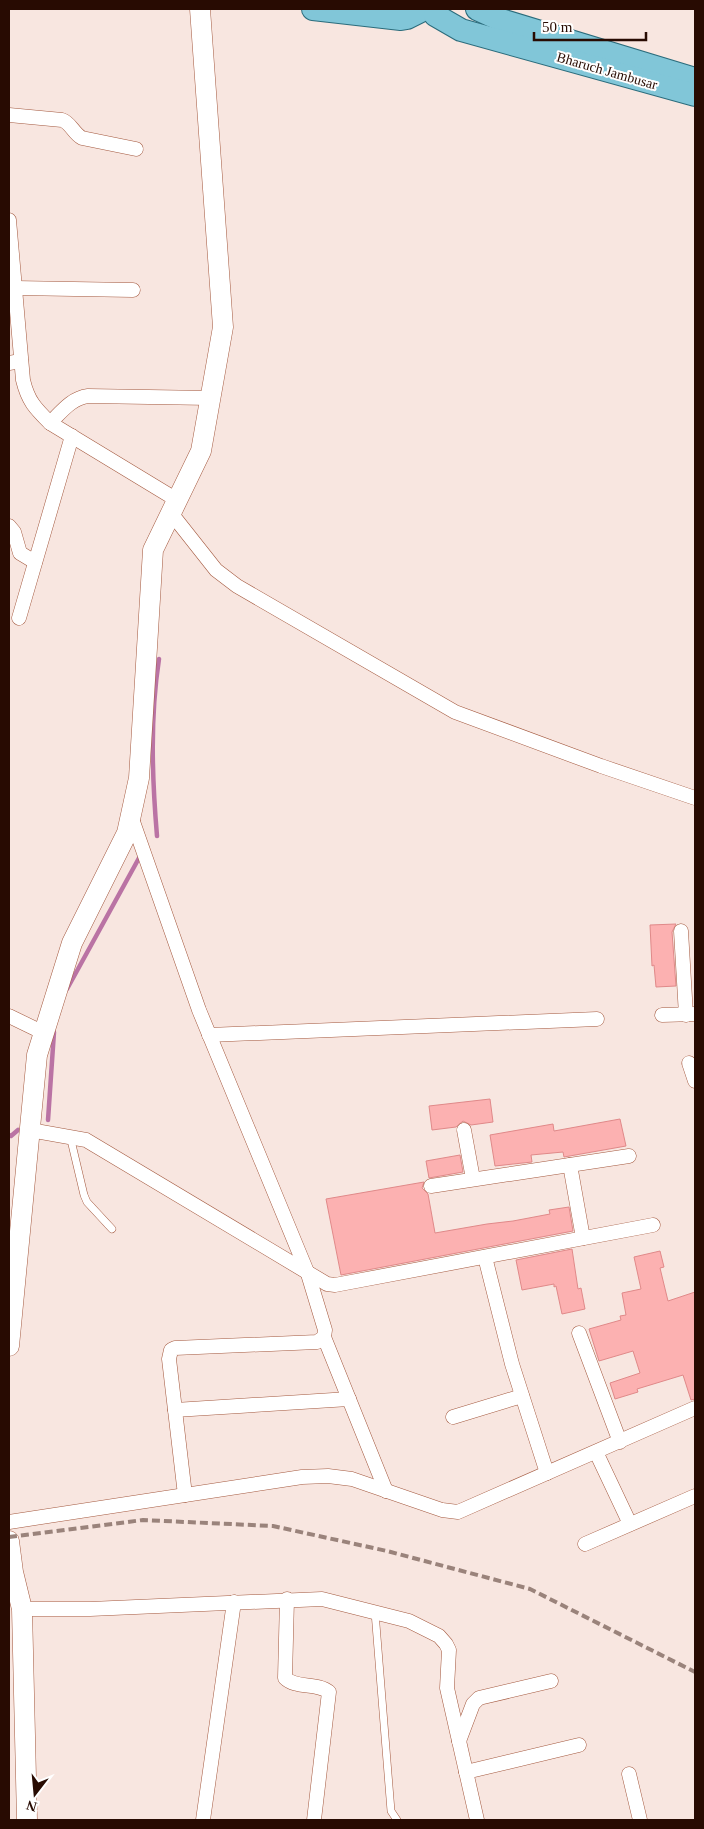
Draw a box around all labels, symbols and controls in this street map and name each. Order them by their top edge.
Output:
scale bar [534,10,646,42]
text: 50 m [542,19,573,35]
street label: Bharuch Jambusar [555,49,659,93]
north arrow [10,1769,60,1819]
text: N [25,1797,38,1815]

